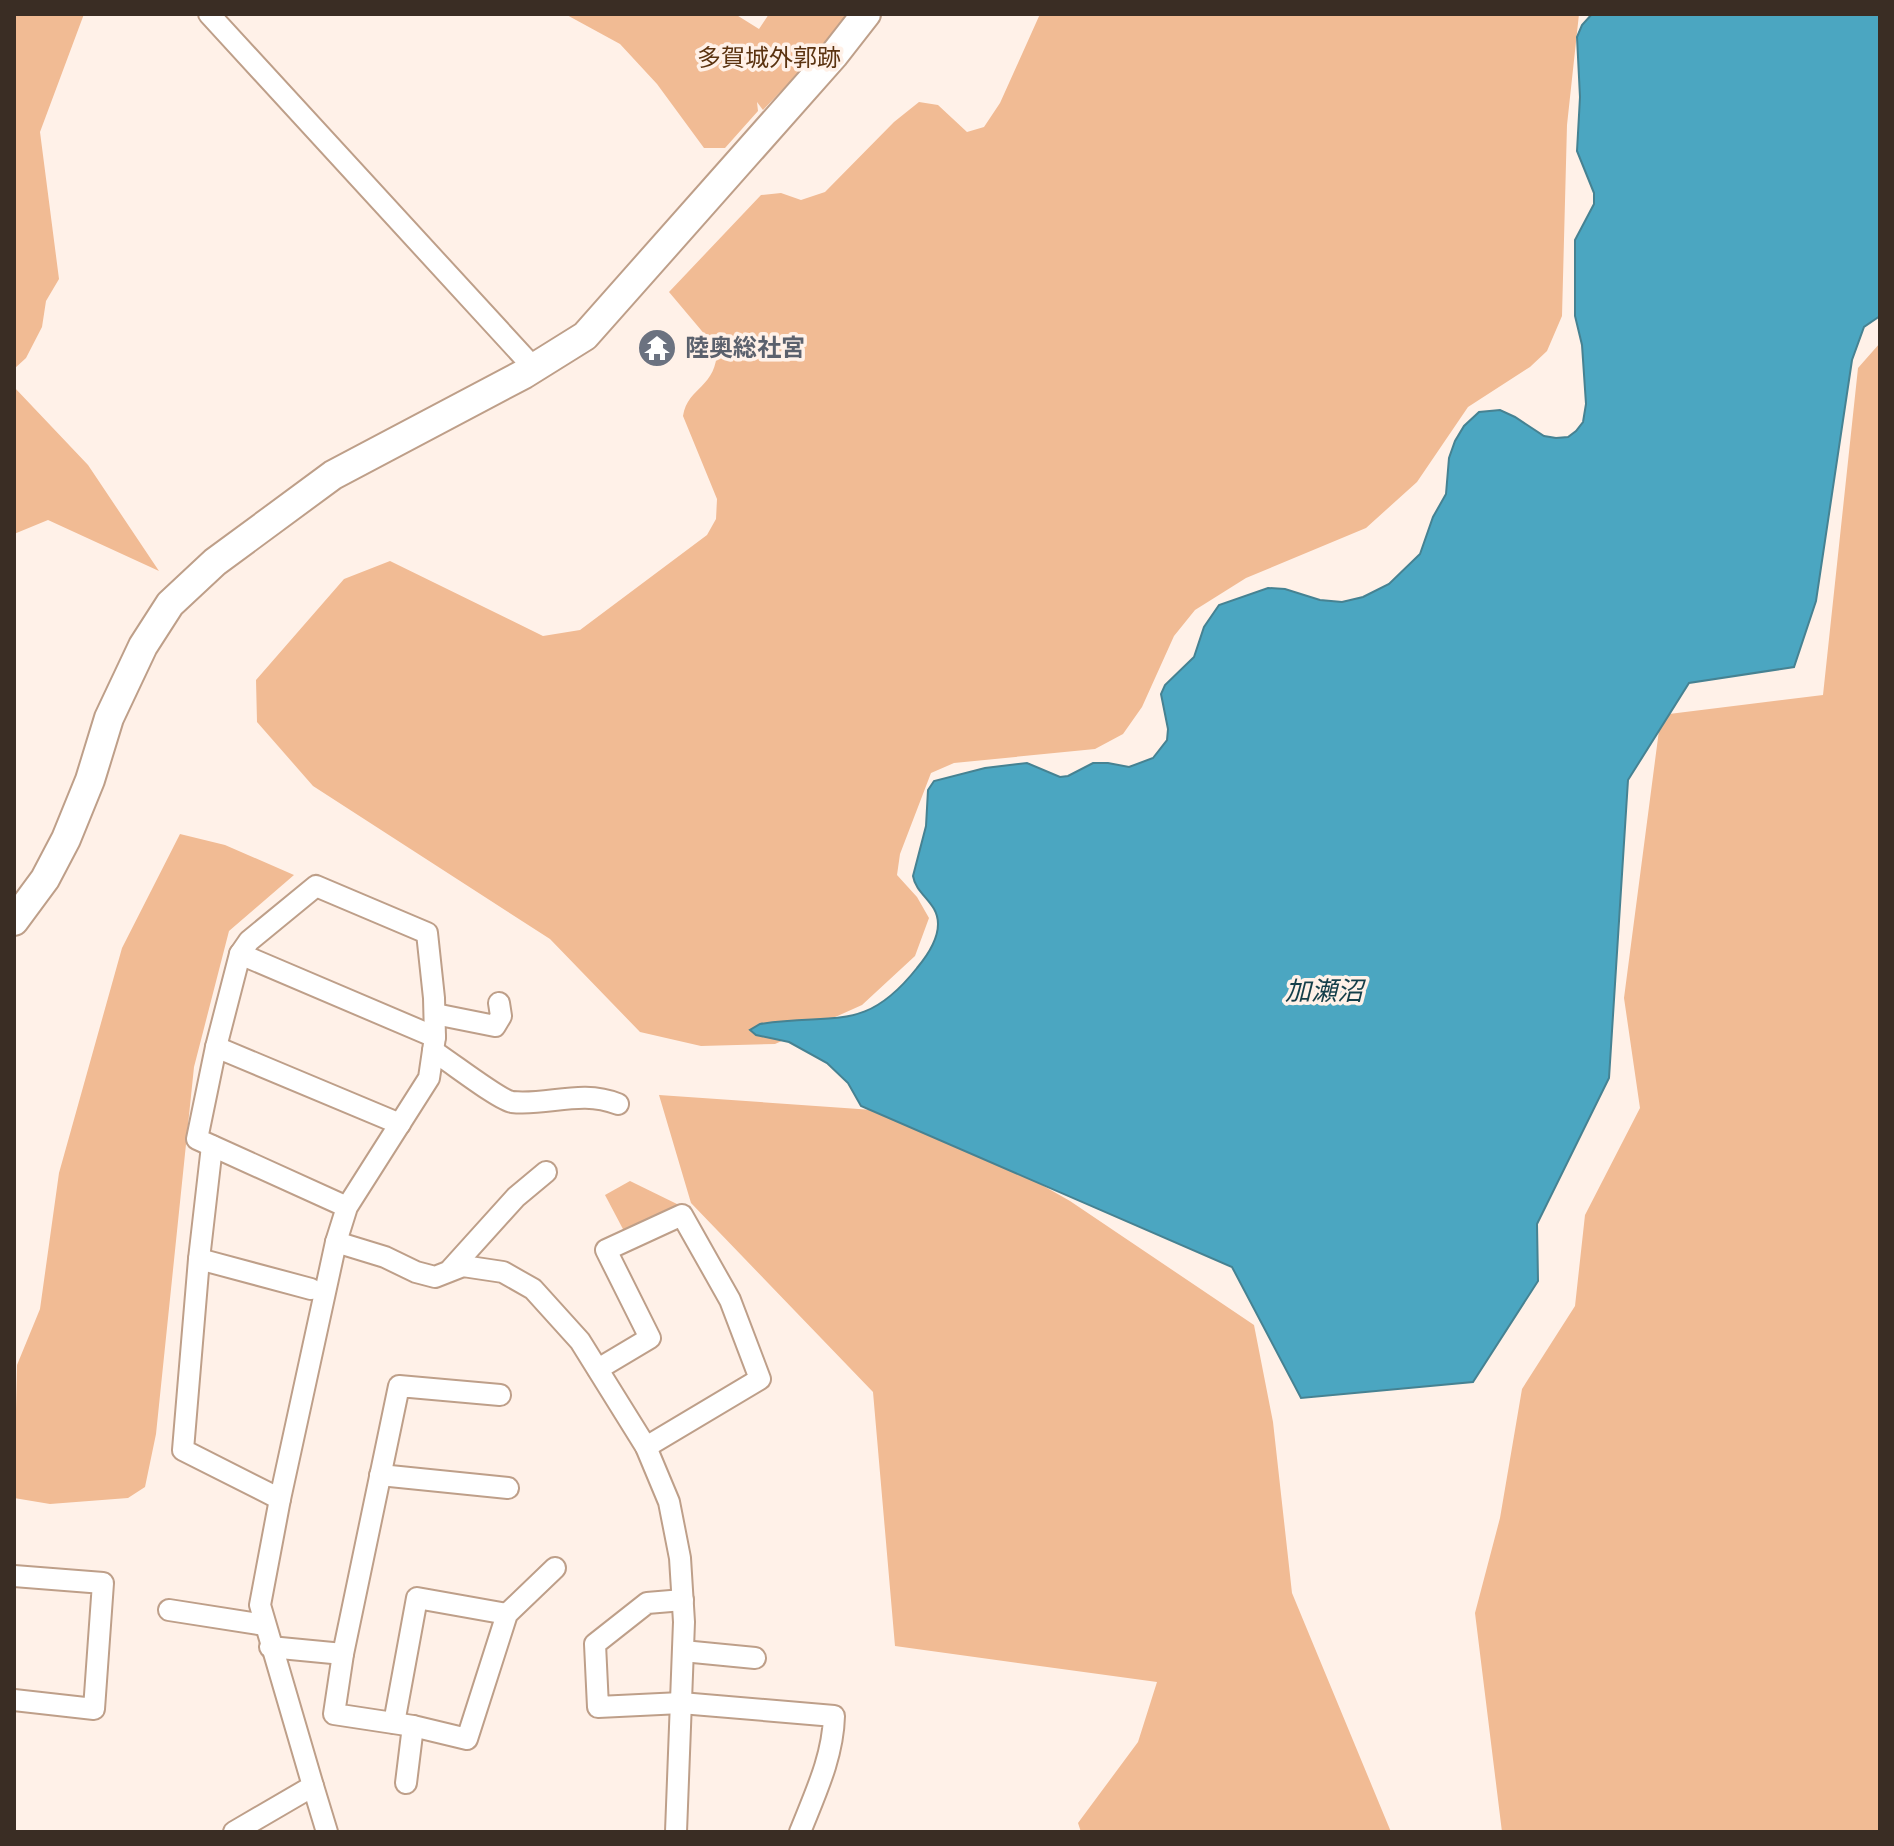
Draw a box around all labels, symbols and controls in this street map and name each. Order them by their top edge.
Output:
park label: 多賀城外郭跡 [697,42,841,71]
temple icon: 陸奥総社宮 [636,327,678,369]
place label: 陸奥総社宮 [685,332,805,361]
water label: 加瀬沼 [1285,974,1367,1006]

